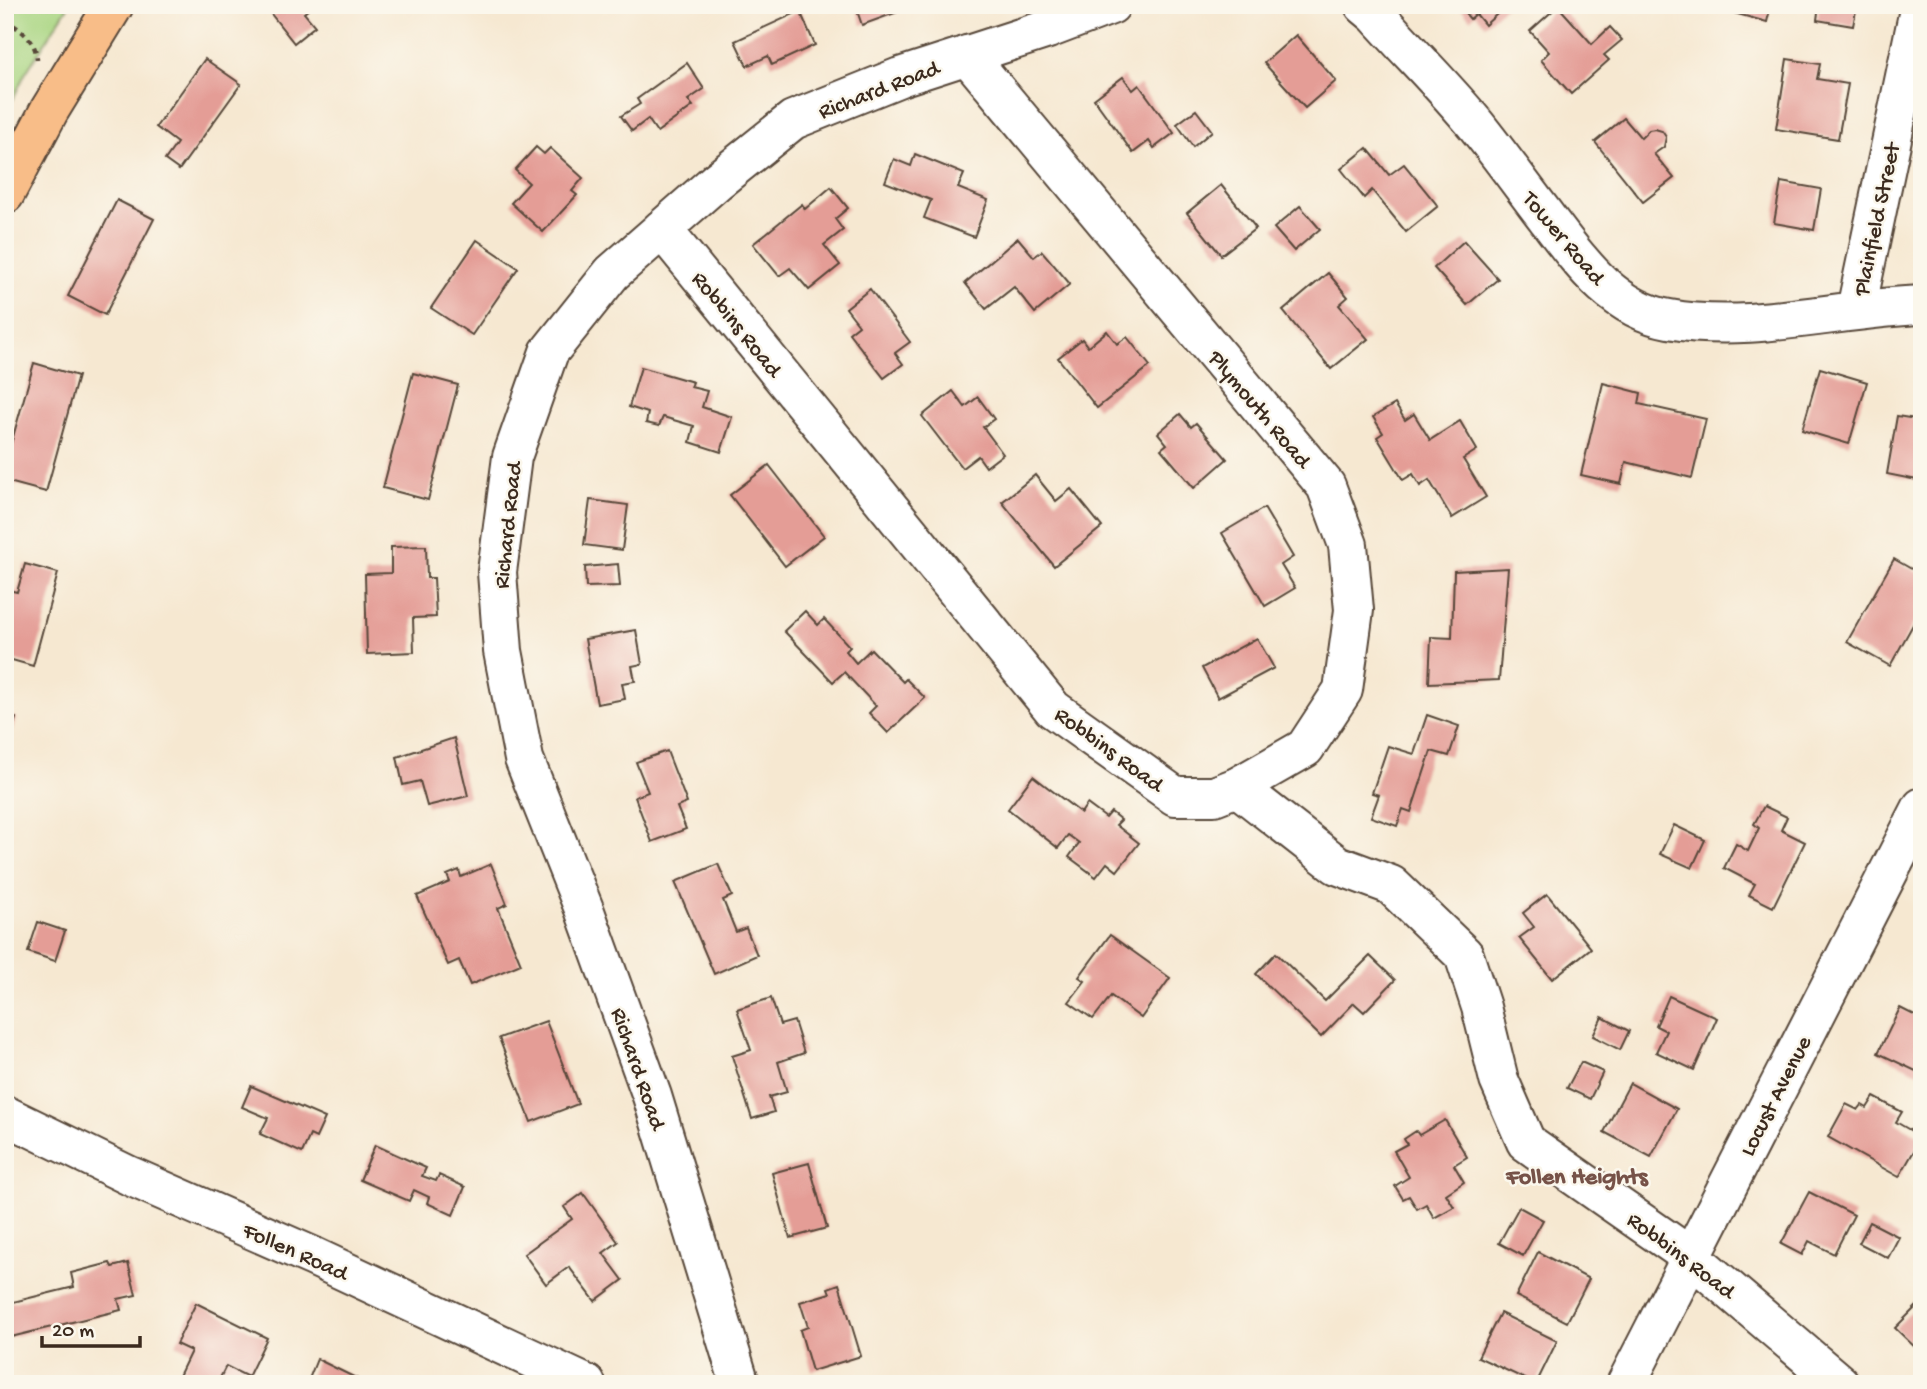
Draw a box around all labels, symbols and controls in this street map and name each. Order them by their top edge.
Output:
street label: Richard Road [815,55,945,127]
street label: Plainfield Street [1849,139,1908,300]
street label: Tower Road [1514,185,1610,293]
street label: Robbins Road [684,267,787,385]
street label: Plymouth Road [1201,345,1316,476]
street label: Richard Road [489,459,530,590]
street label: Robbins Road [1048,702,1169,800]
street label: Richard Road [603,1005,671,1135]
street label: Locust Avenue [1735,1031,1819,1161]
district label: Follen Heights [1505,1164,1649,1193]
street label: Robbins Road [1621,1207,1740,1307]
street label: Follen Road [237,1218,353,1289]
scale bar [42,1305,140,1349]
text: 20 m [52,1320,94,1345]

